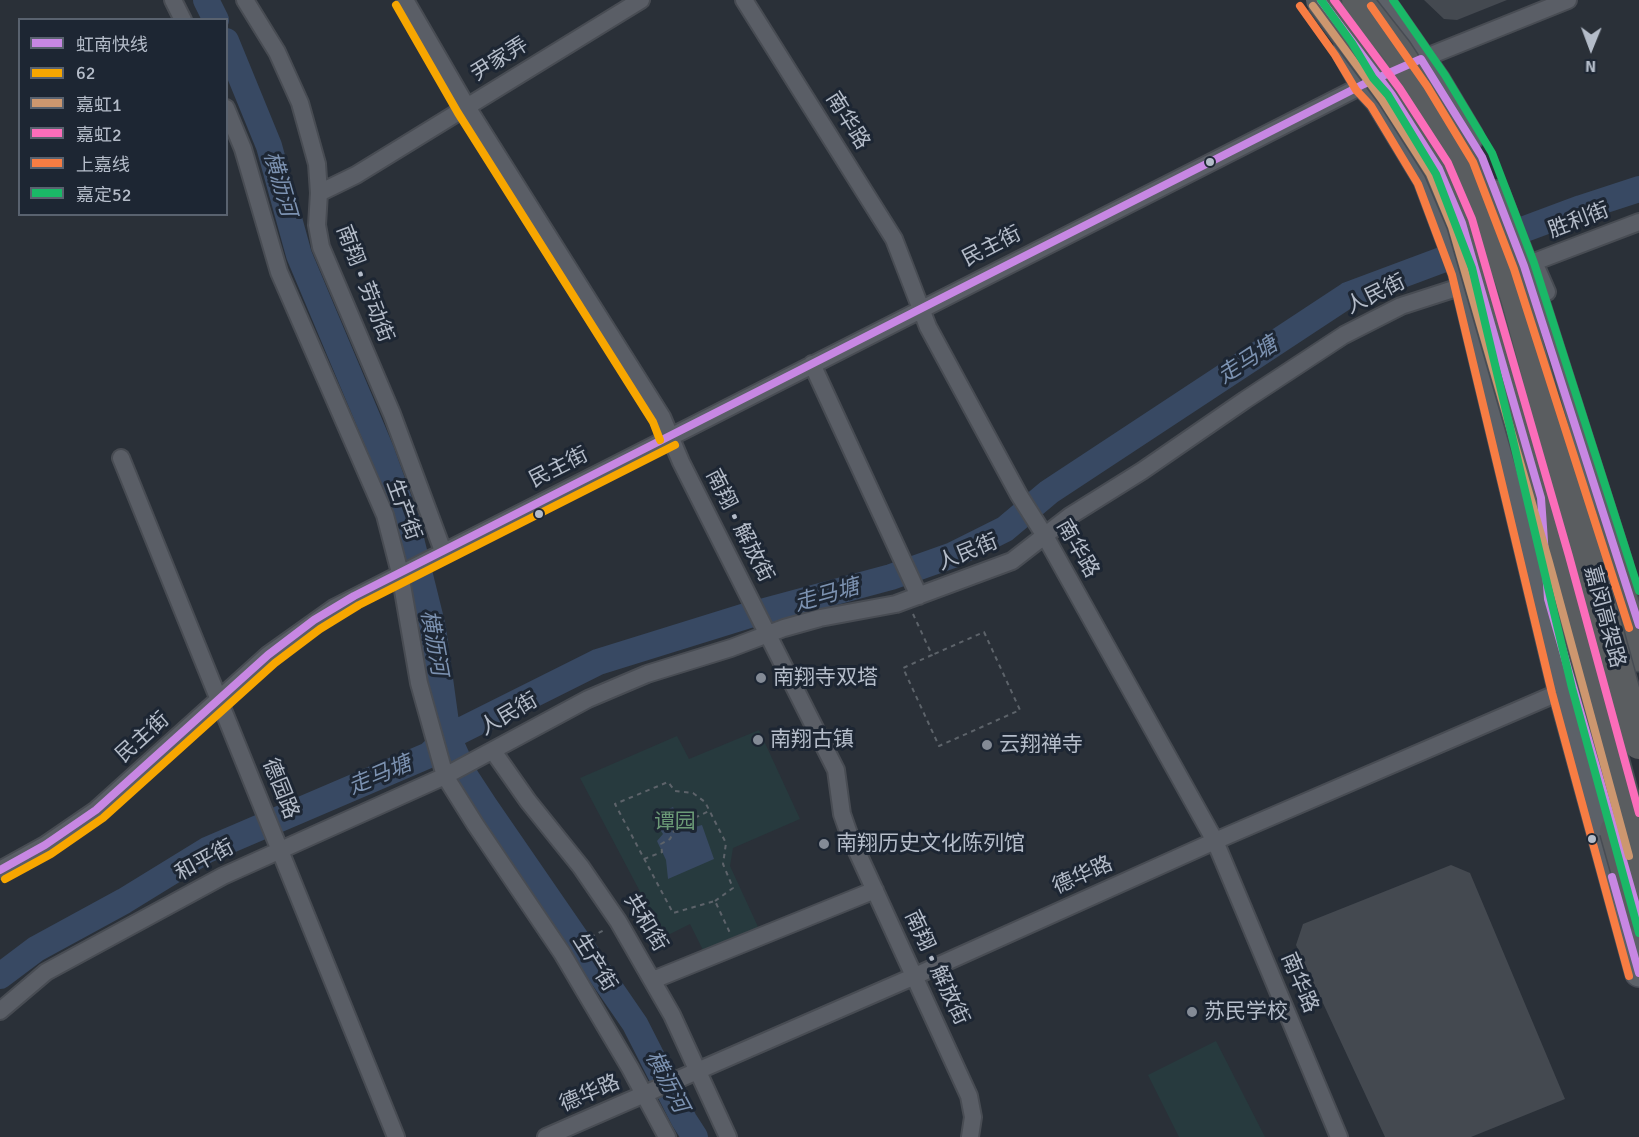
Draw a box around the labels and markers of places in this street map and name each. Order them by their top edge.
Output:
unlabelled marker [1204,156,1216,168]
unlabelled marker [533,508,545,520]
place label: 南翔寺双塔 [773,665,878,691]
marker: 南翔寺双塔 [754,671,768,685]
place label: 南翔古镇 [770,727,854,753]
place label: 云翔禅寺 [999,732,1083,758]
marker: 南翔古镇 [751,733,765,747]
marker: 云翔禅寺 [980,738,994,752]
place label: 南翔历史文化陈列馆 [836,831,1025,857]
unlabelled marker [1586,833,1598,845]
marker: 南翔历史文化陈列馆 [817,837,831,851]
place label: 苏民学校 [1204,999,1288,1025]
marker: 苏民学校 [1185,1005,1199,1019]

